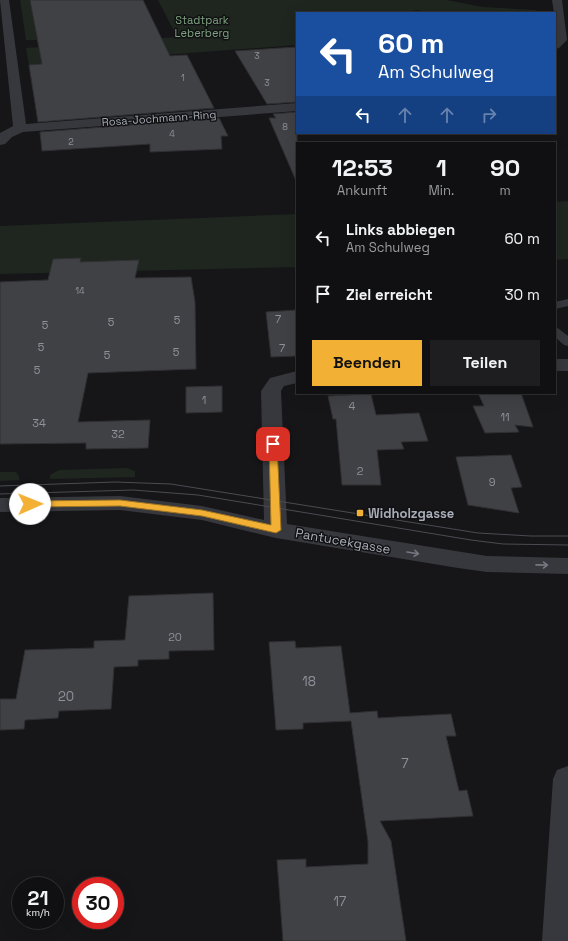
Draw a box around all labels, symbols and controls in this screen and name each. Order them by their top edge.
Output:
park label: Stadtpark Leberberg [175,13,229,40]
text: 60 m [378,25,444,61]
icon: left [312,28,364,80]
house number: 3 [254,50,260,62]
text: Am Schulweg [378,60,494,83]
house number: 1 [181,72,185,84]
house number: 3 [264,77,270,89]
icon: left [352,104,374,126]
icon: ahead [394,104,416,126]
icon: ahead [436,104,458,126]
icon: right [478,104,500,126]
street label: Rosa-Jochmann-Ring [101,107,217,129]
house number: 8 [282,121,288,133]
house number: 4 [169,128,175,140]
house number: 2 [68,136,74,148]
text: 12:53 [332,152,393,183]
text: 1 [436,152,447,183]
text: 90 [490,152,520,183]
text: Ankunft [337,182,387,199]
text: Min. [429,182,454,199]
text: m [500,182,511,199]
text: Links abbiegen [346,220,455,239]
icon: left [312,227,334,249]
text: 60 m [504,229,540,248]
text: Am Schulweg [346,239,430,256]
icon: arrive [312,283,334,305]
house number: 14 [75,285,85,297]
text: Ziel erreicht [346,285,433,304]
text: 30 m [505,285,540,304]
house number: 7 [275,312,281,326]
house number: 5 [174,313,181,327]
house number: 5 [108,315,115,329]
house number: 5 [42,318,49,332]
house number: 5 [38,340,45,354]
button: Beenden [312,340,422,386]
button: Teilen [430,340,540,386]
house number: 7 [279,341,285,355]
house number: 5 [173,345,180,359]
house number: 5 [104,348,111,362]
house number: 5 [34,363,41,377]
house number: 1 [202,393,206,407]
house number: 4 [349,399,356,413]
house number: 11 [500,410,510,424]
house number: 34 [32,416,46,430]
house number: 32 [111,427,125,441]
pin [256,427,290,461]
icon: arrive [262,433,284,455]
house number: 2 [357,464,364,478]
house number: 9 [489,475,496,489]
position arrow [9,483,51,525]
place label: Widholzgasse [368,505,454,522]
marker: Widholzgasse [355,508,365,518]
street label: Pantucekgasse [294,524,392,558]
one-way arrow [406,549,419,557]
one-way arrow [535,561,548,569]
house number: 20 [168,630,182,644]
house number: 18 [302,673,316,690]
house number: 20 [58,688,74,705]
house number: 7 [401,755,409,772]
speed limit sign: 30 [72,877,124,929]
text: 21 [28,885,48,911]
house number: 17 [334,893,346,910]
text: km/h [26,906,50,919]

